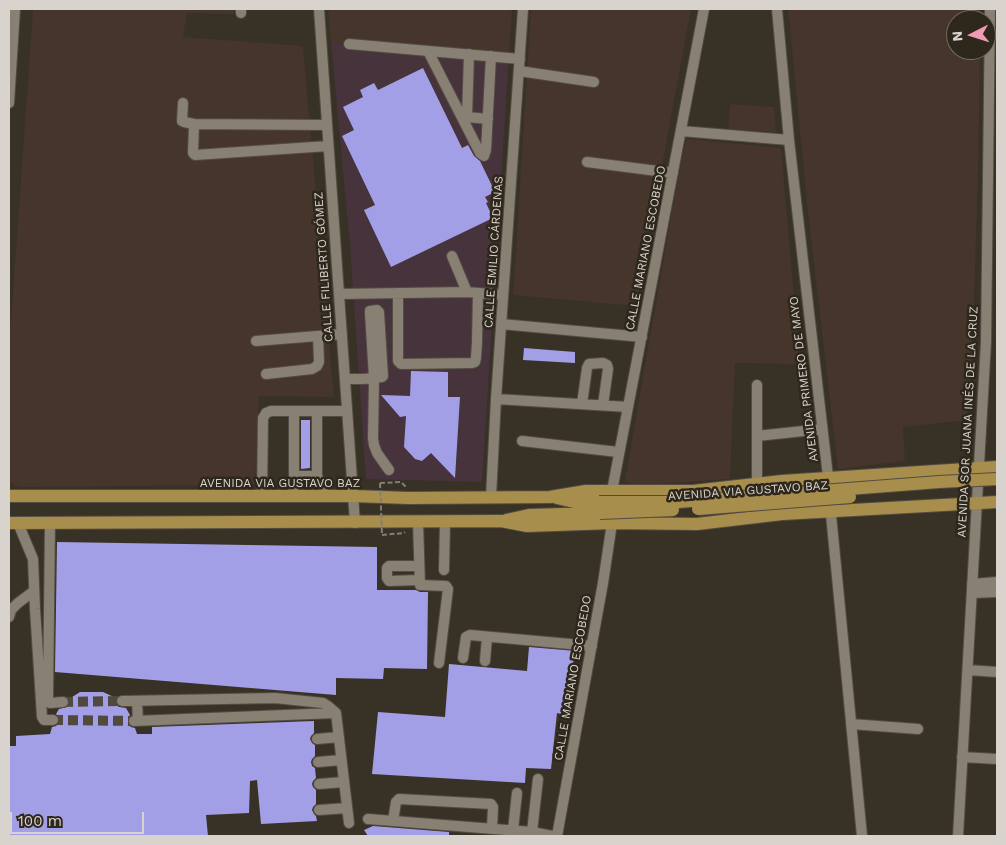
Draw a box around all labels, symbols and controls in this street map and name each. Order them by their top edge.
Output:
north arrow [946,10,996,60]
text: N [949,30,965,42]
street label: CALLE MARIANO ESCOBEDO [623,164,669,332]
street label: CALLE EMILIO CÁRDENAS [482,176,506,328]
street label: CALLE FILIBERTO GÓMEZ [312,192,336,342]
street label: AVENIDA PRIMERO DE MAYO [787,295,821,463]
street label: AVENIDA SOR JUANA INÉS DE LA CRUZ [955,306,981,538]
street label: AVENIDA VIA GUSTAVO BAZ [200,476,360,490]
street label: AVENIDA VIA GUSTAVO BAZ [667,478,829,504]
street label: CALLE MARIANO ESCOBEDO [551,594,595,762]
scale bar [12,802,146,834]
text: 100 m [18,812,62,830]

